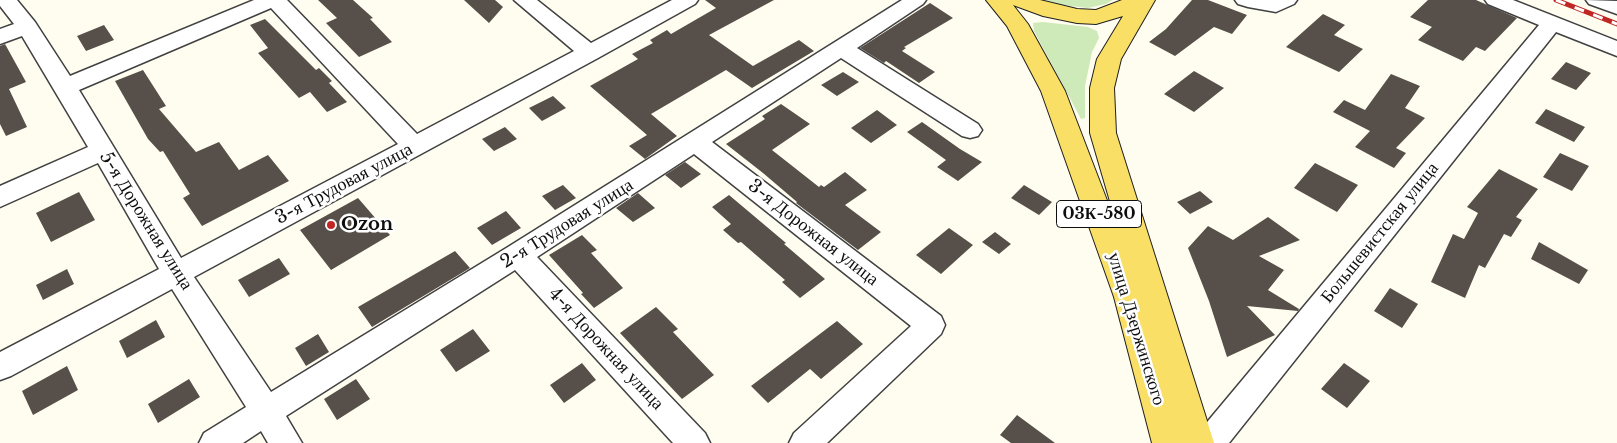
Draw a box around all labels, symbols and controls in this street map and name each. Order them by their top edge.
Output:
street label: 3-я Трудовая улица [272,139,416,229]
street label: 5-я Дорожная улица [95,148,197,294]
street label: Большевистская улица [1317,158,1443,308]
street label: 2-я Трудовая улица [497,175,637,273]
street label: 3-я Дорожная улица [743,175,883,291]
road number: 03К-580 [1056,200,1142,228]
place label: Ozon [341,214,393,236]
marker: Ozon [325,219,337,231]
street label: улица Дзержинского [1102,250,1170,408]
street label: 4-я Дорожная улица [544,283,668,415]

